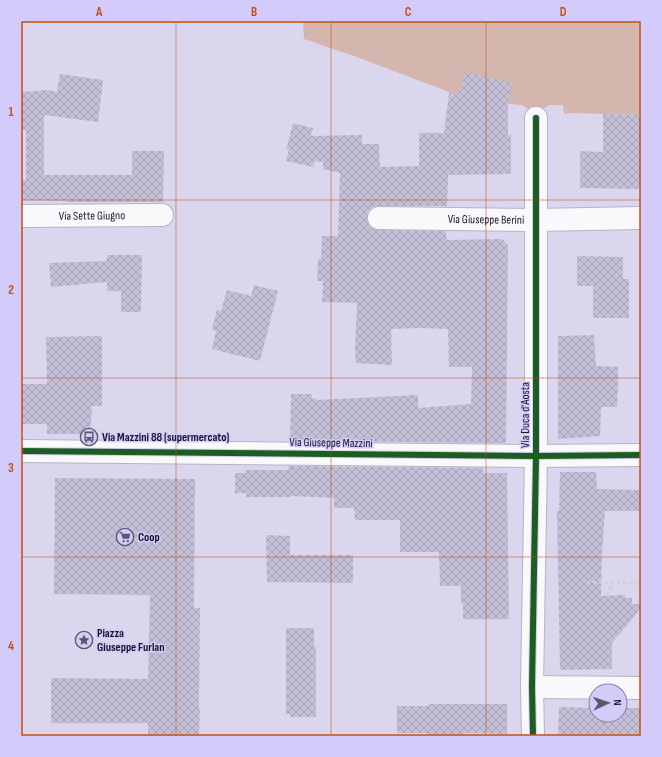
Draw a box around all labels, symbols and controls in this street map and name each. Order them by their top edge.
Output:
text: A [95,4,103,20]
text: B [251,4,257,20]
text: C [405,4,412,20]
text: D [560,4,567,20]
text: 1 [8,104,14,120]
street label: Via Sette Giugno [59,208,125,223]
street label: Via Giuseppe Berini [448,211,524,227]
text: 2 [8,282,14,298]
street label: Via Duca d'Aosta [518,382,533,448]
bus stop icon: Via Mazzini 88 (supermercato) [79,427,99,447]
place label: Via Mazzini 88 (supermercato) [102,430,229,445]
street label: Via Giuseppe Mazzini [289,435,373,451]
text: 3 [8,460,14,476]
supermarket icon: Coop [115,527,135,547]
place label: Coop [138,530,160,545]
place label: Piazza Giuseppe Furlan [97,626,165,655]
place icon: Piazza Giuseppe Furlan [74,630,94,650]
text: 4 [8,638,14,654]
north arrow [588,683,628,723]
text: N [611,699,624,706]

